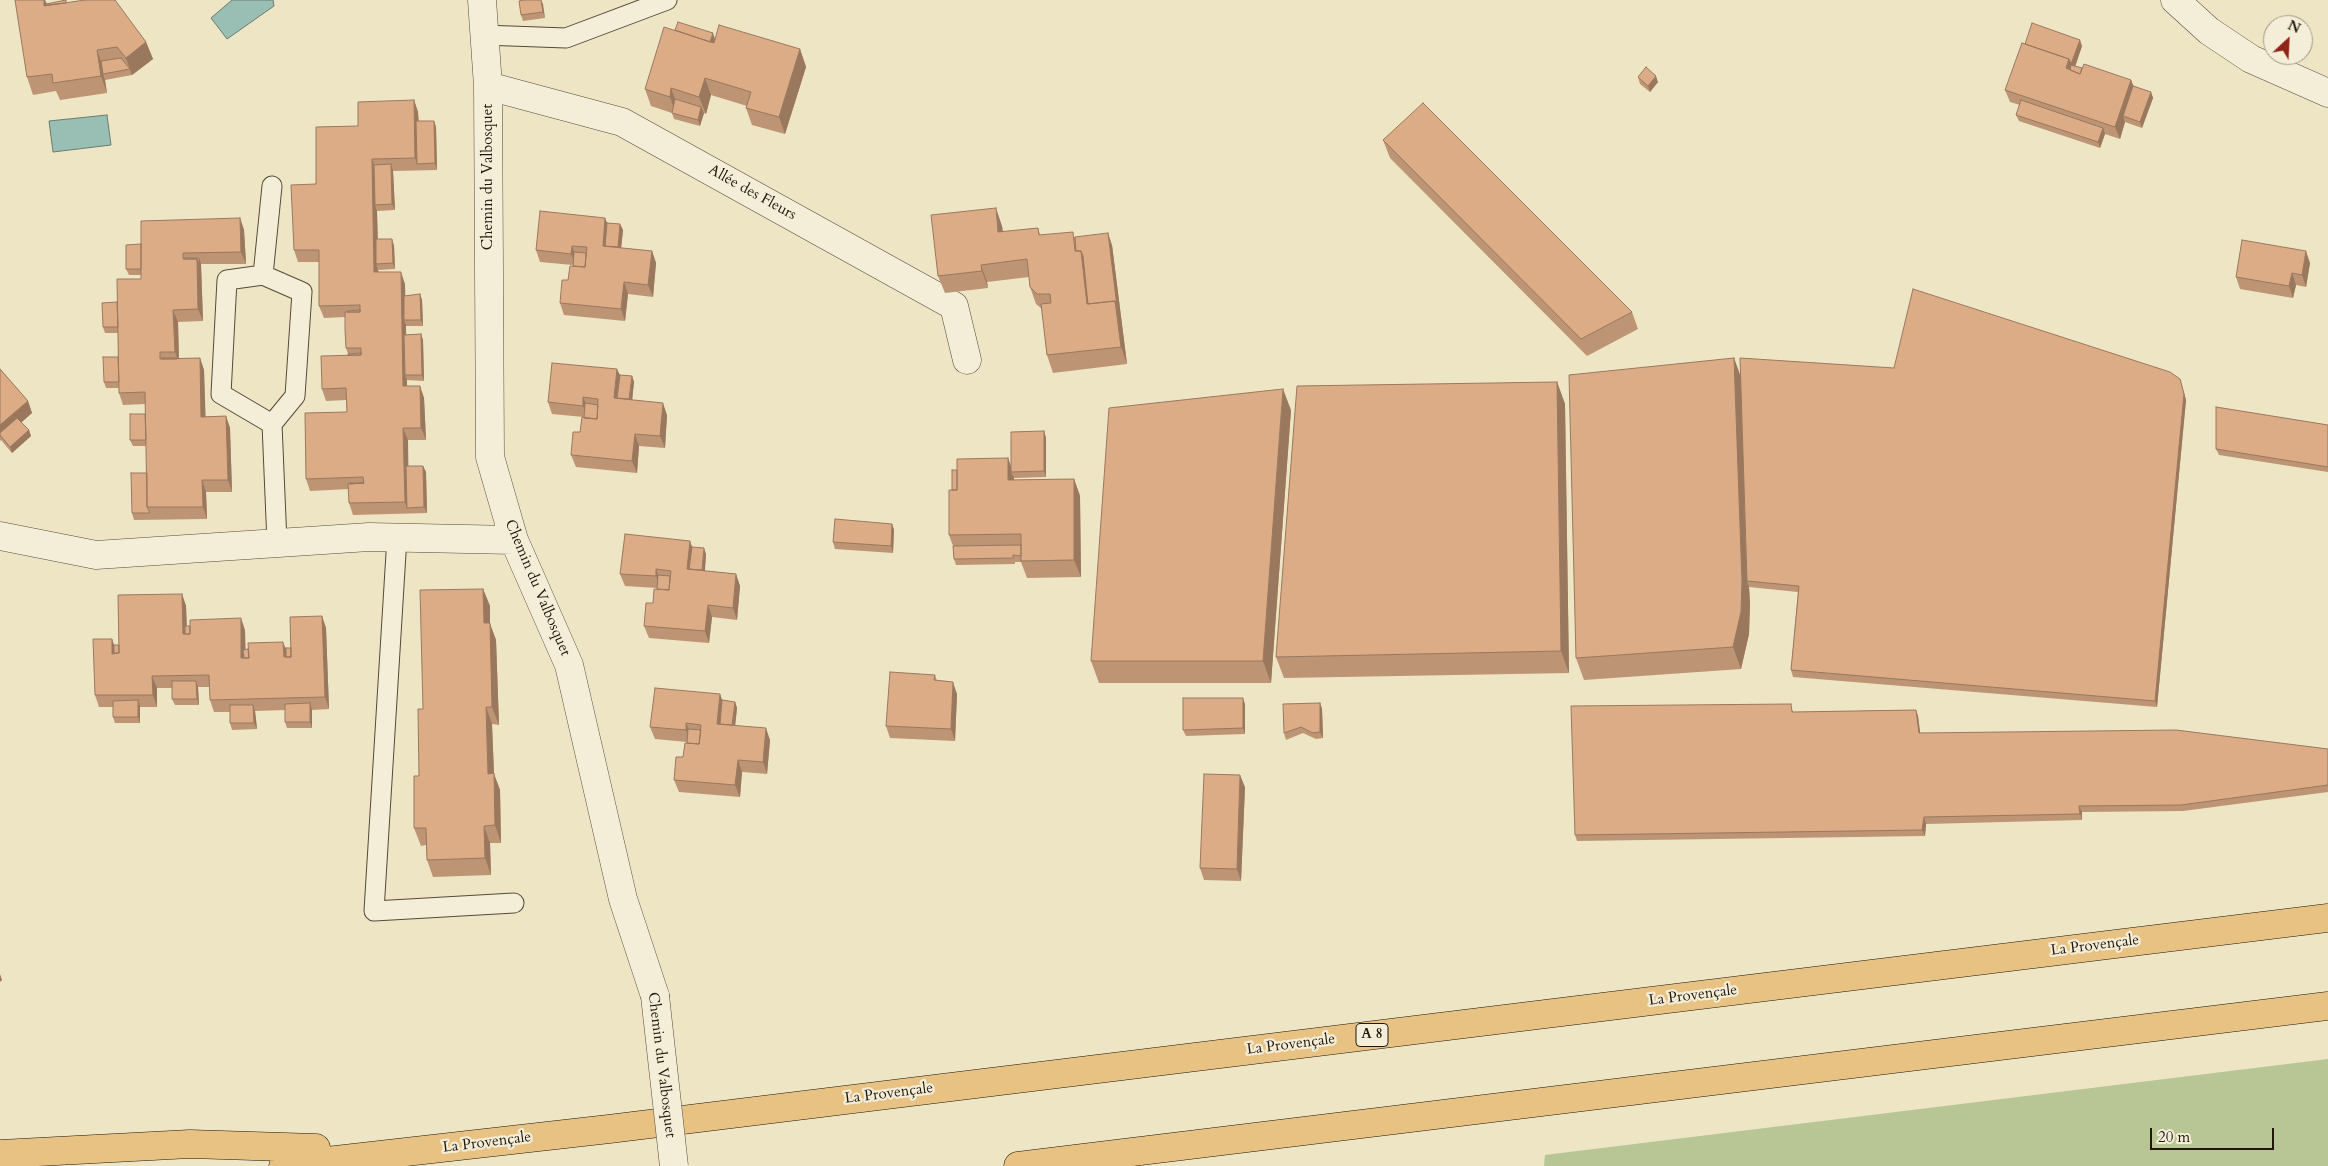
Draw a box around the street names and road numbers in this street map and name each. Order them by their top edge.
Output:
street label: Chemin du Valbosquet [480,104,498,250]
street label: Allée des Fleurs [705,161,799,225]
street label: Chemin du Valbosquet [500,517,574,659]
street label: La Provençale [2050,932,2140,960]
street label: La Provençale [1648,982,1738,1010]
street label: Chemin du Valbosquet [643,991,679,1139]
road number: A 8 [1356,1024,1388,1046]
street label: La Provençale [1246,1031,1336,1059]
street label: La Provençale [844,1080,934,1108]
street label: La Provençale [442,1129,532,1157]

